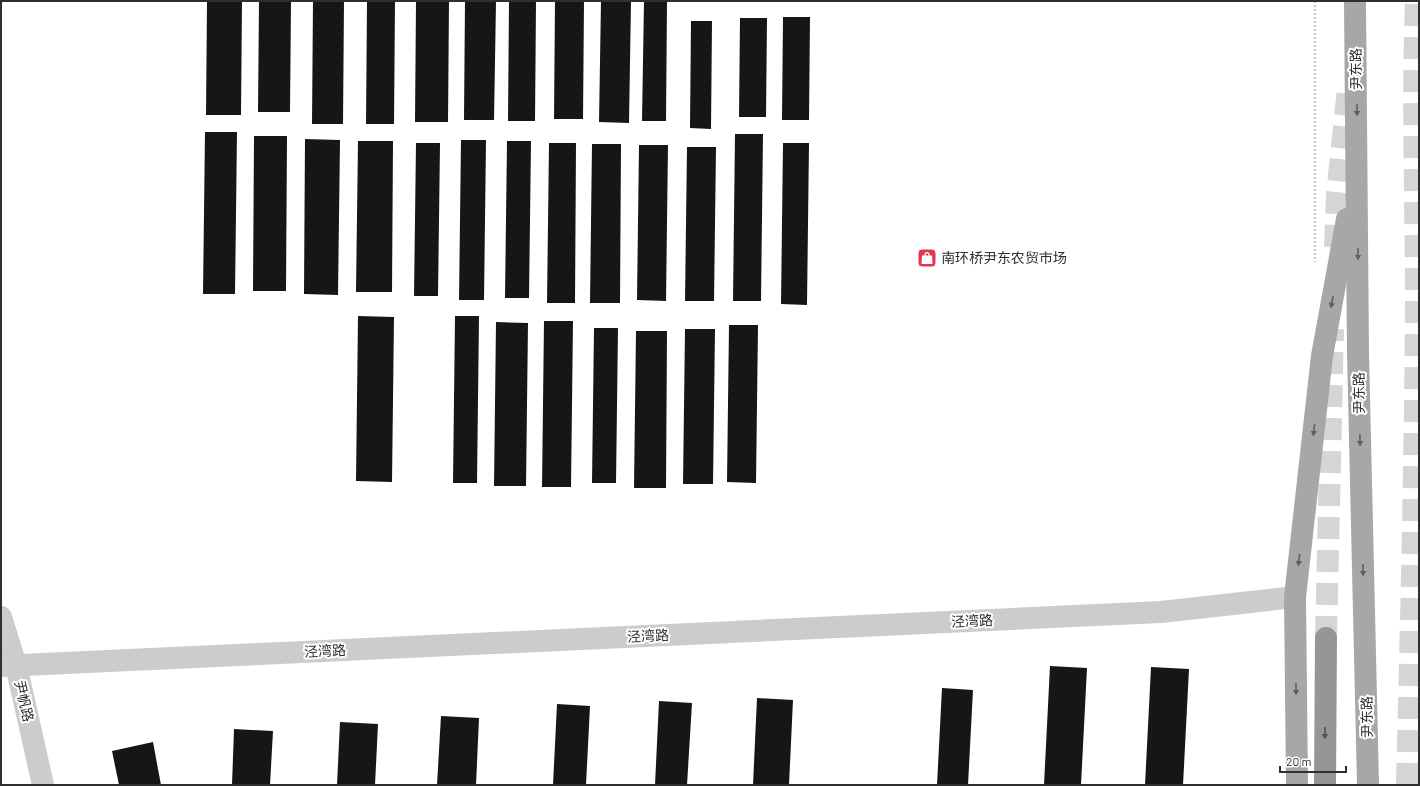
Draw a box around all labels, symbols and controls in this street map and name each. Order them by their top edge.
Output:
street label: 尹东路 [1347,48,1364,90]
one-way arrow [1354,104,1360,117]
shop icon: 南环桥尹东农贸市场 [916,247,938,269]
one-way arrow [1355,248,1361,261]
place label: 南环桥尹东农贸市场 [941,249,1067,266]
one-way arrow [1329,296,1335,308]
street label: 尹东路 [1350,372,1367,414]
one-way arrow [1310,424,1317,437]
one-way arrow [1357,434,1363,447]
one-way arrow [1296,554,1303,566]
one-way arrow [1360,564,1366,577]
street label: 泾湾路 [951,611,993,630]
street label: 泾湾路 [627,626,669,645]
street label: 泾湾路 [304,641,346,660]
street label: 尹帆路 [11,679,37,723]
one-way arrow [1293,683,1299,696]
street label: 尹东路 [1358,696,1375,738]
one-way arrow [1322,727,1328,740]
scale bar [1280,748,1346,774]
text: 20 m [1286,754,1312,768]

